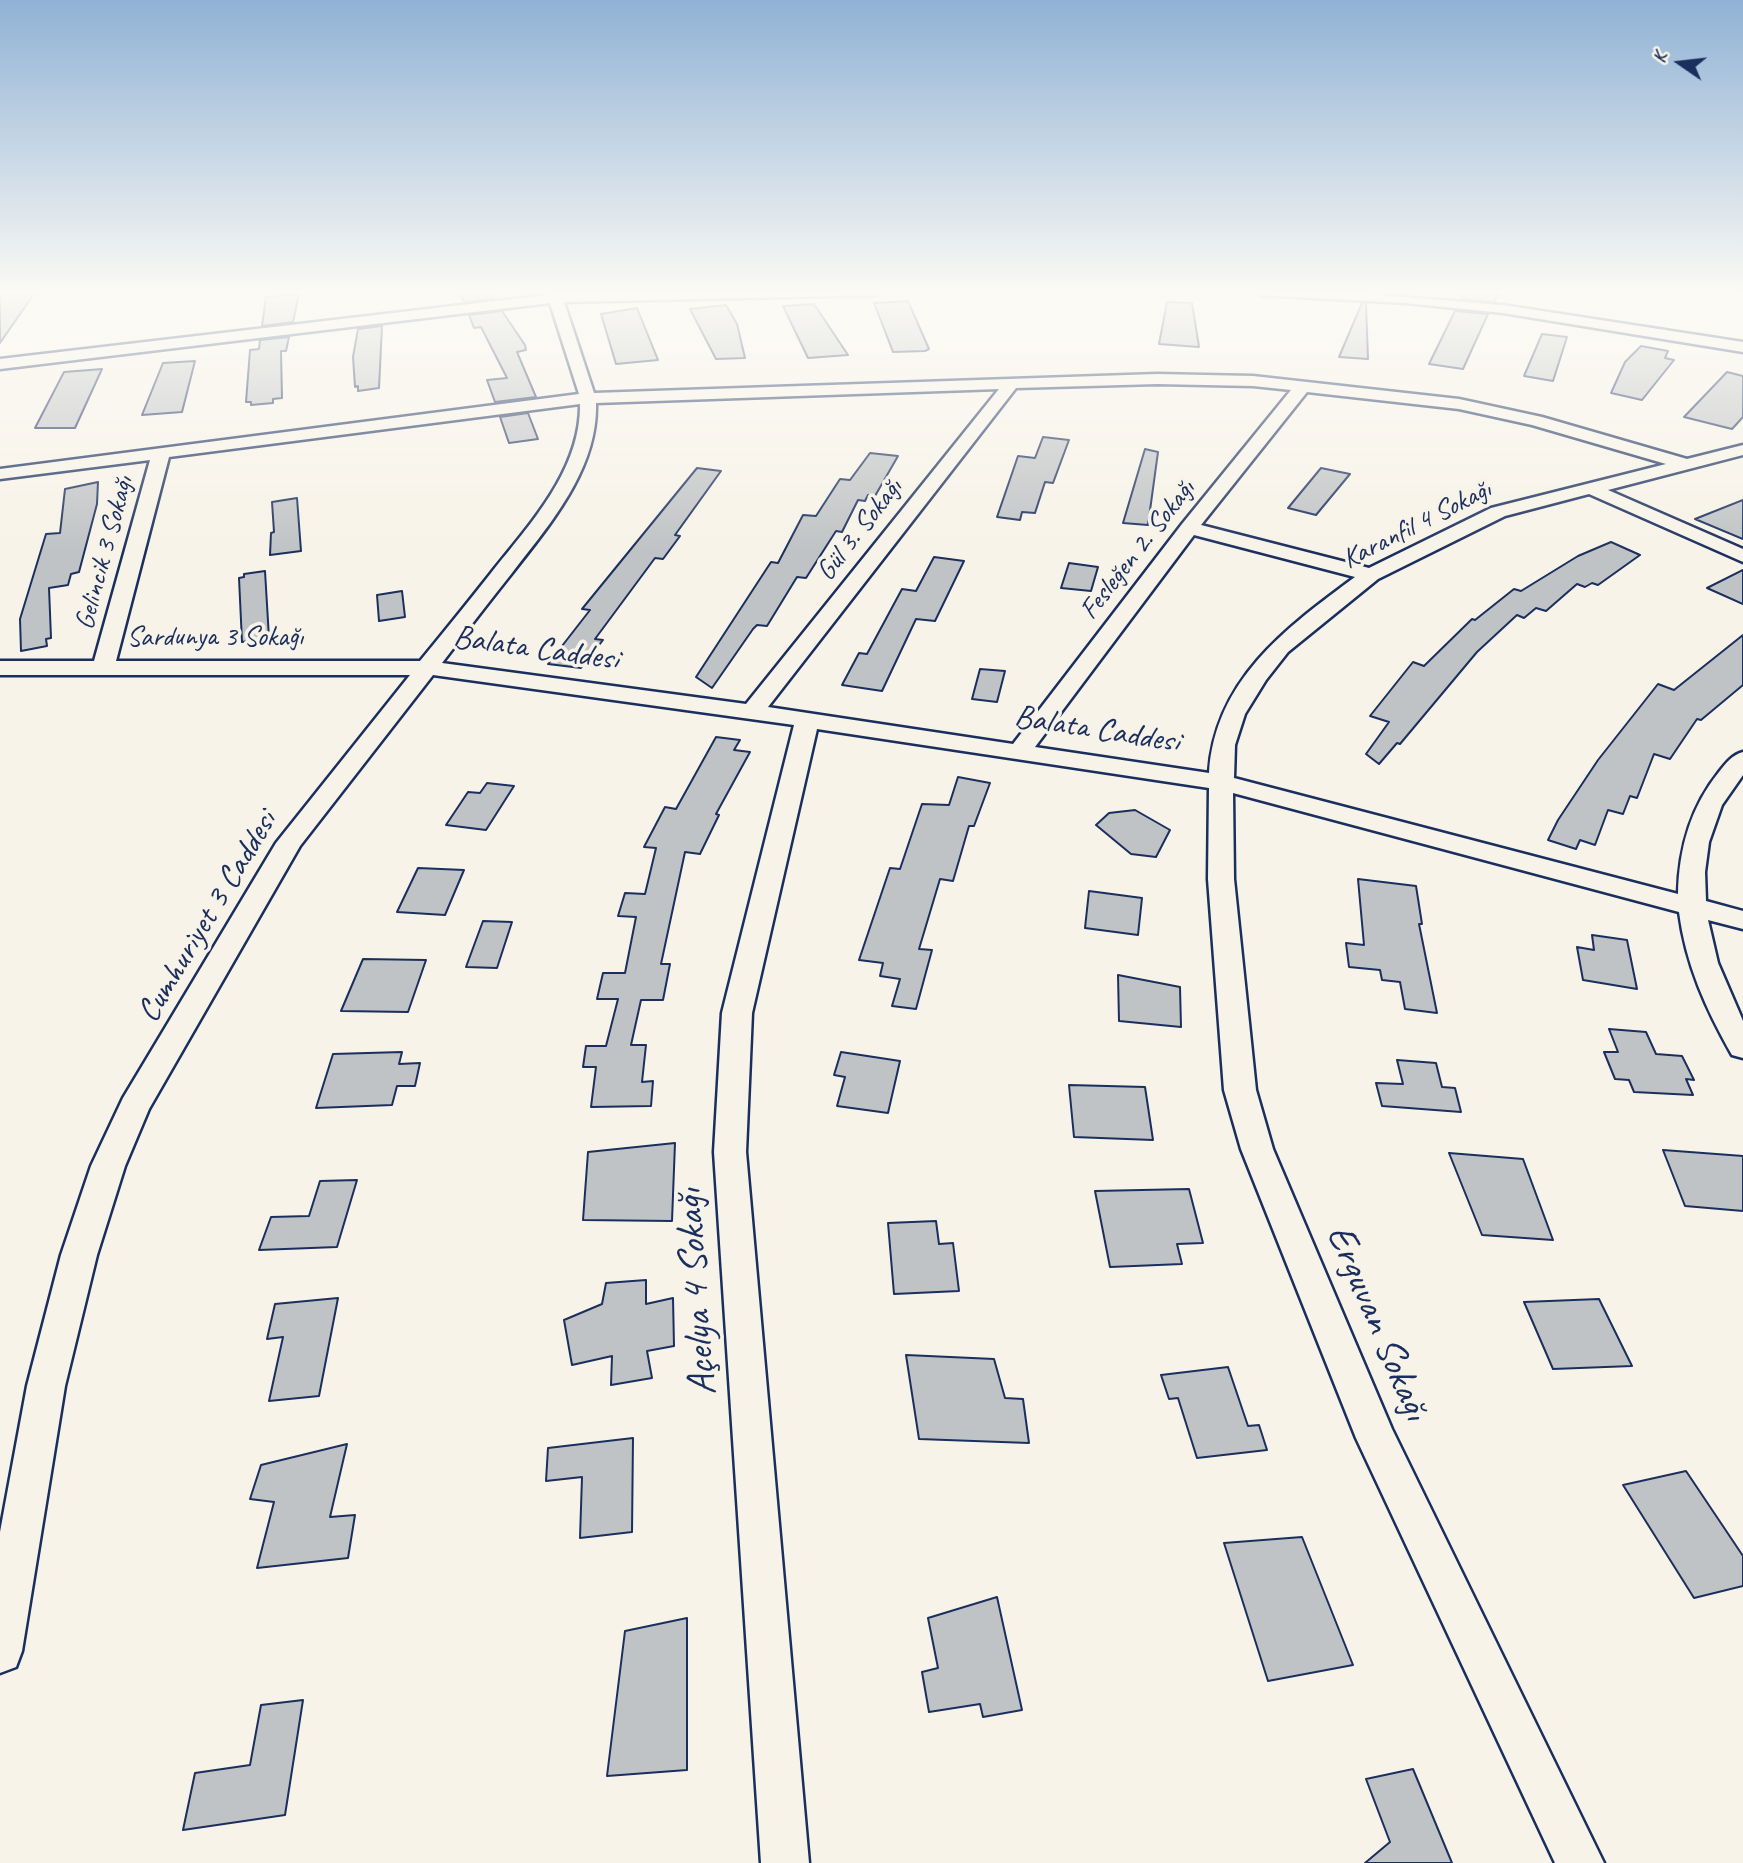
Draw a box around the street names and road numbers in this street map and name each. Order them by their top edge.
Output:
street label: Gül 3. Sokağı [810,472,910,588]
street label: Gelincik 3 Sokağı [68,473,142,633]
street label: Fesleğen 2. Sokağı [1073,473,1203,627]
street label: Karanfil 4 Sokağı [1337,473,1497,577]
street label: Balata Caddesi [451,618,621,680]
street label: Sardunya 3 Sokağı [127,621,303,655]
street label: Balata Caddesi [1011,697,1183,763]
street label: Cumhuriyet 3 Caddesi [129,804,287,1030]
street label: Açelya 4 Sokağı [666,1187,728,1397]
street label: Erguvan Sokağı [1314,1218,1440,1428]

